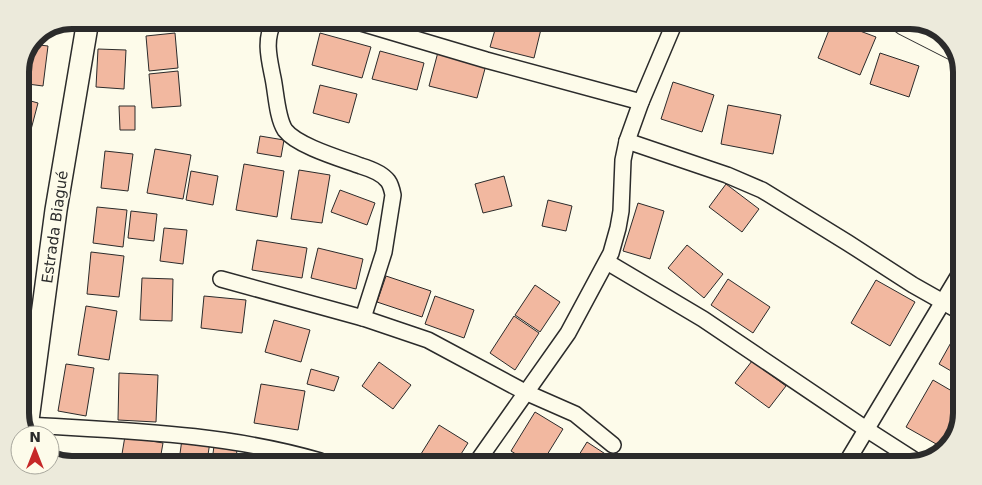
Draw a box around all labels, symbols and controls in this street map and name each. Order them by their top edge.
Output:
street label: Estrada Biagué [38,169,72,285]
north arrow [10,425,60,475]
text: N [29,429,41,445]

